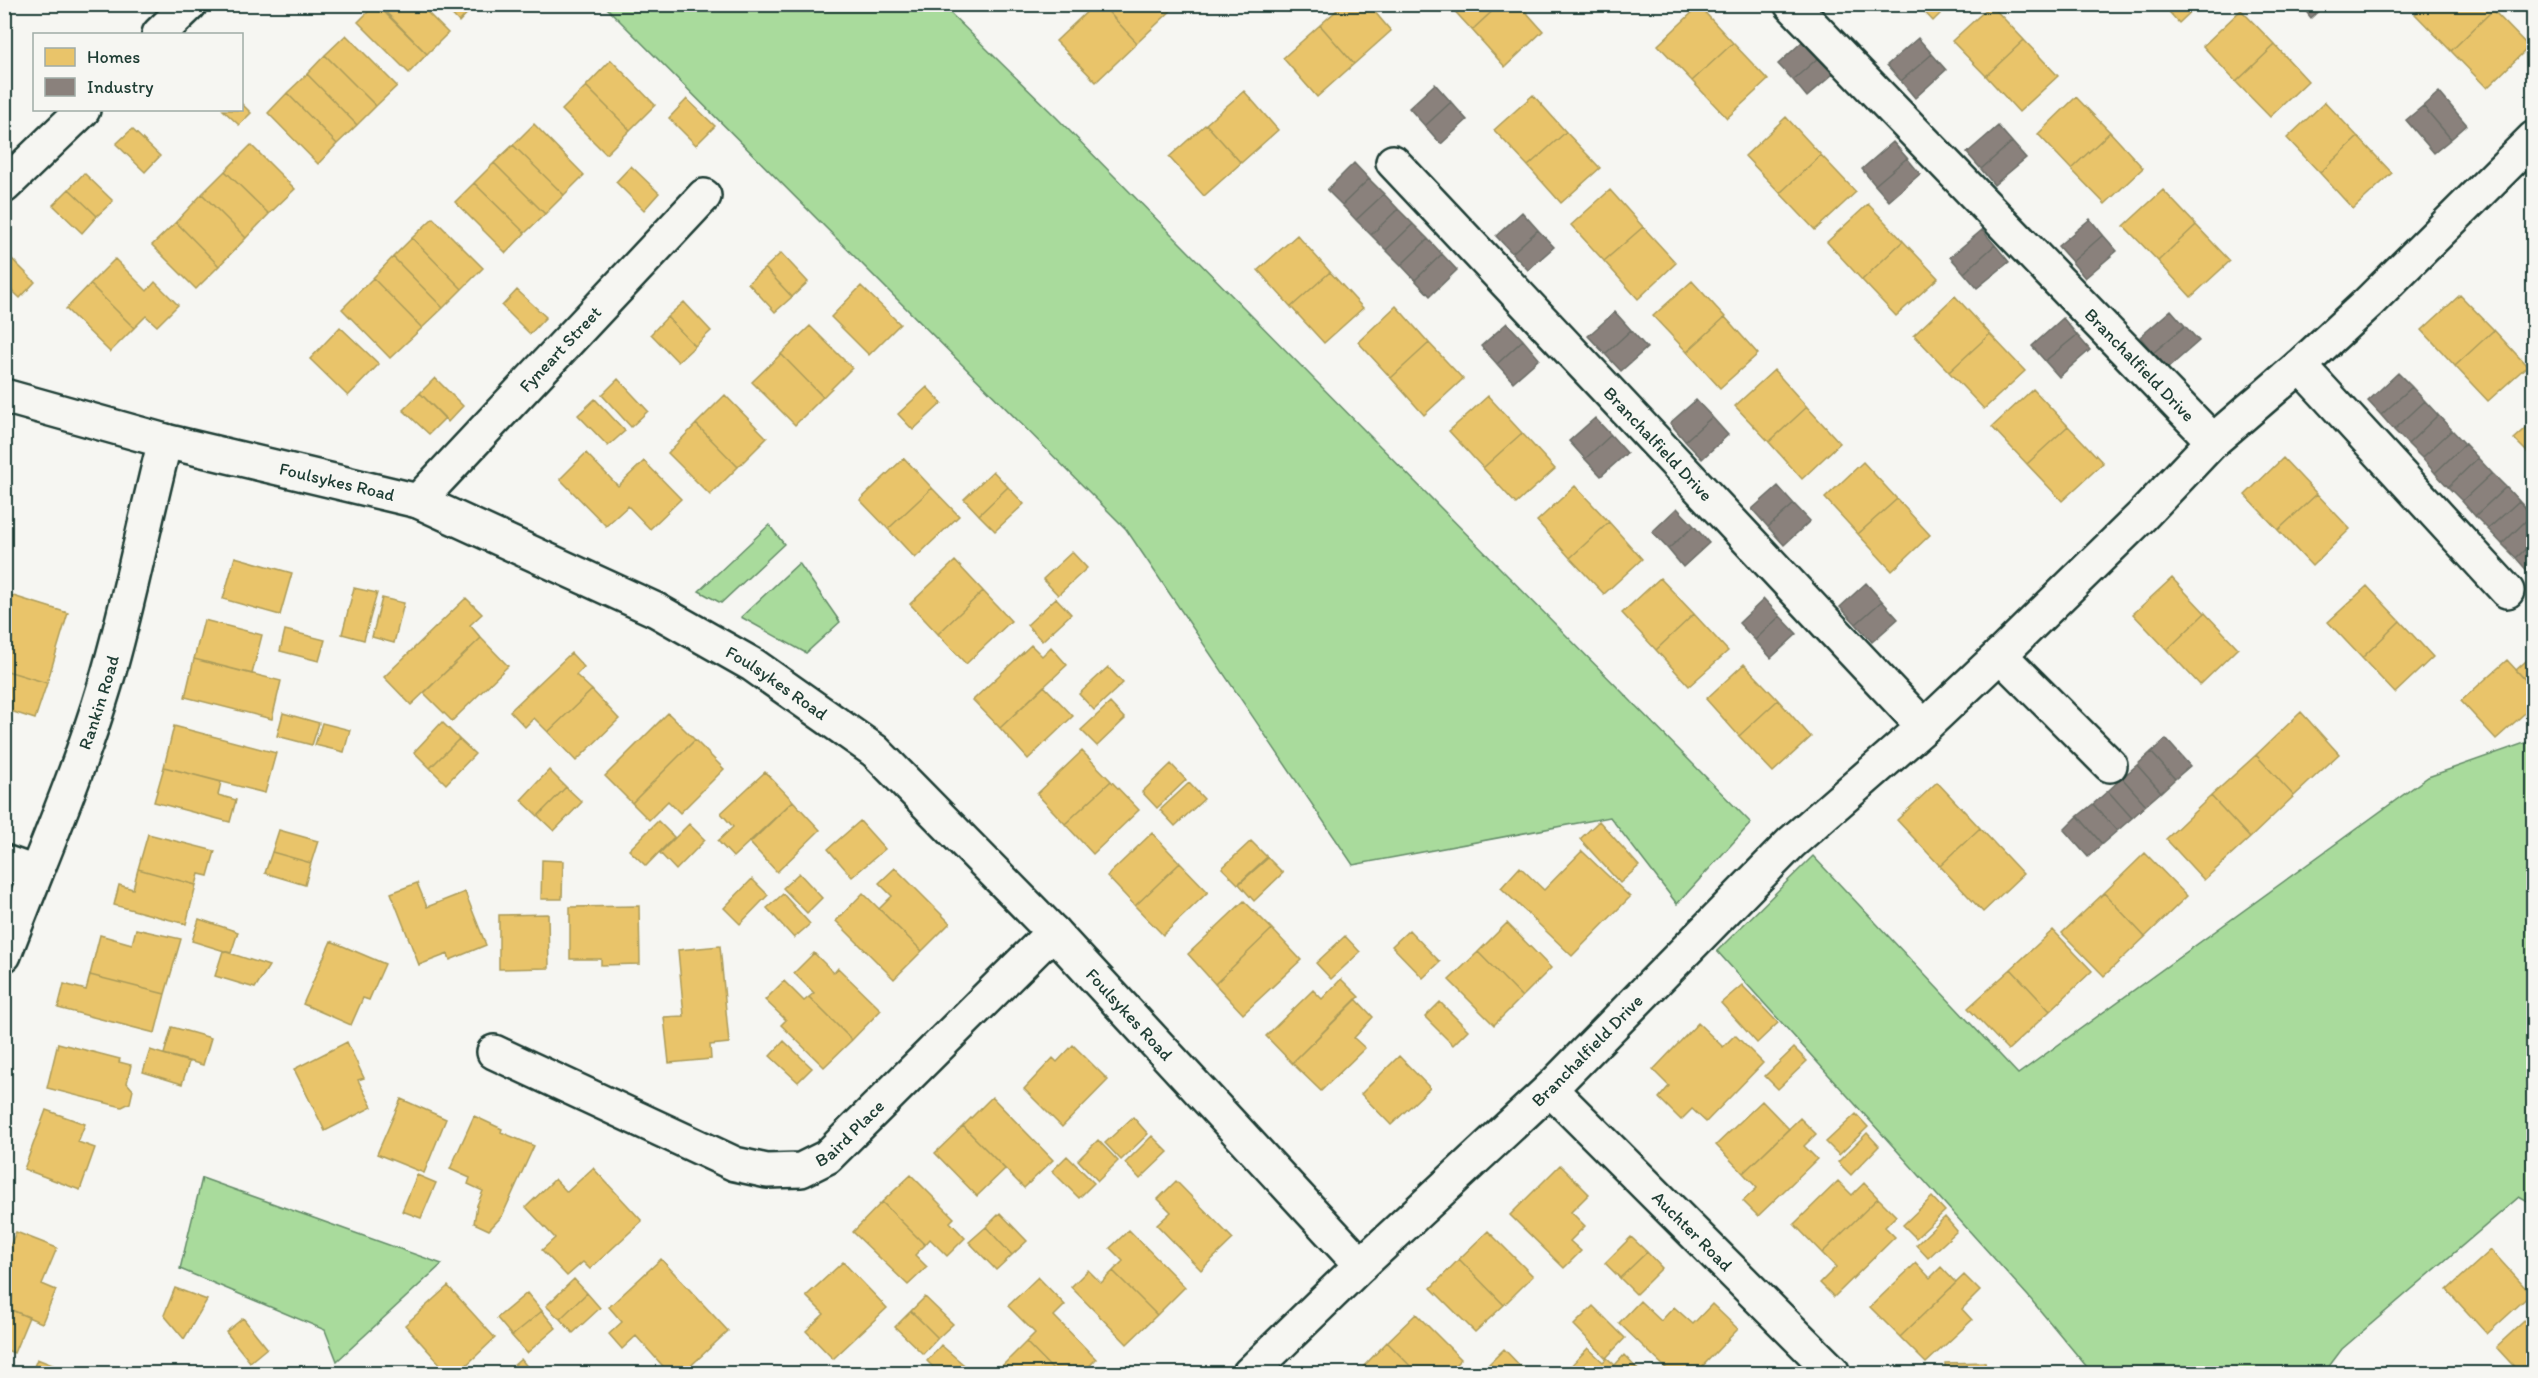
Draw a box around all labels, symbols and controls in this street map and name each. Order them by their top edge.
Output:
legend [33,33,243,111]
text: Homes [87,46,140,68]
text: Industry [87,76,154,98]
street label: Fyneart Street [515,301,606,397]
street label: Branchalfield Drive [2080,304,2200,426]
street label: Branchalfield Drive [1599,382,1717,506]
street label: Foulsykes Road [277,457,397,506]
street label: Foulsykes Road [722,641,832,725]
street label: Rankin Road [74,653,124,753]
street label: Foulsykes Road [1081,964,1178,1065]
street label: Branchalfield Drive [1527,990,1648,1112]
street label: Baird Place [812,1095,889,1172]
street label: Auchter Road [1647,1186,1737,1276]

